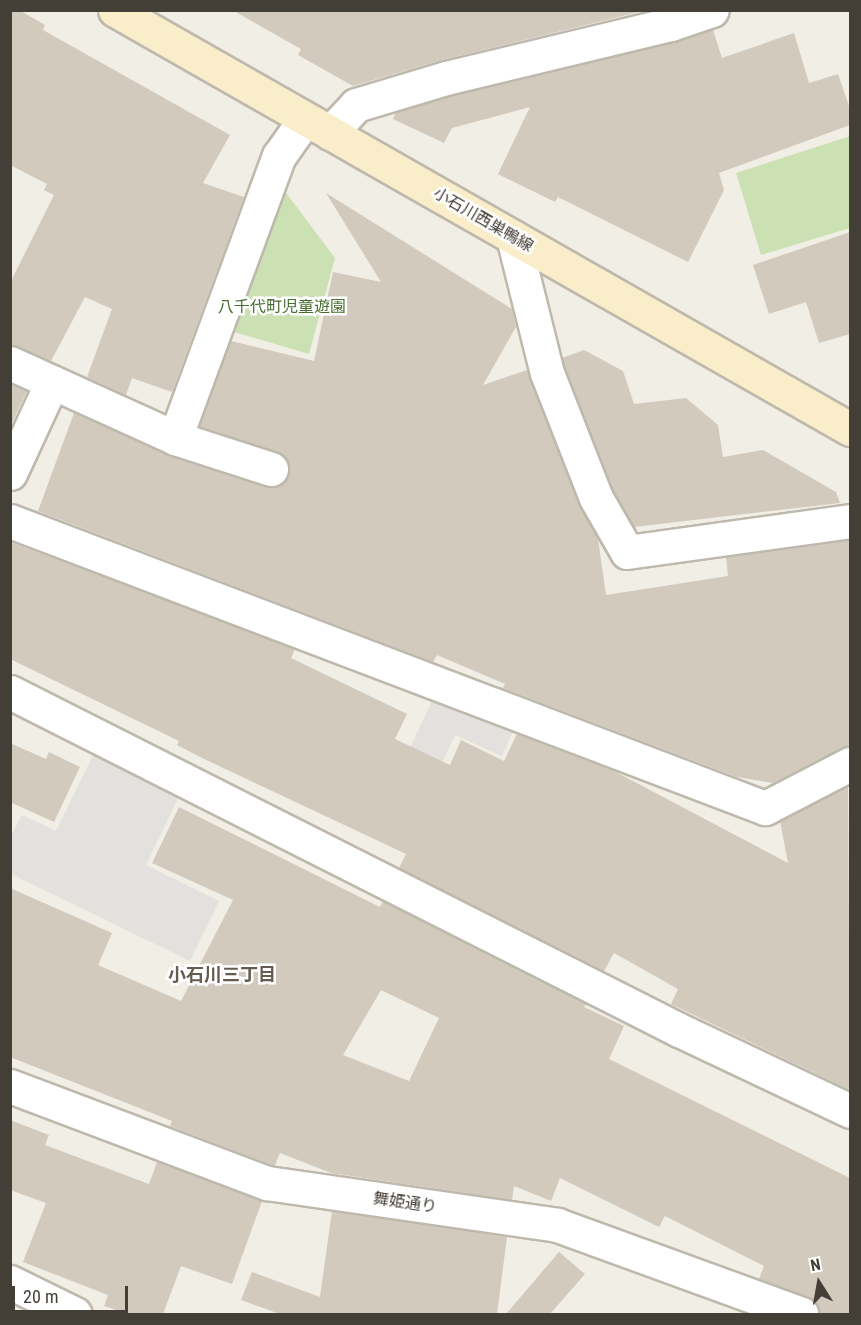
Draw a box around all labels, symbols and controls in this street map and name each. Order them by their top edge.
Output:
street label: 小石川西巣鴨線 [430,184,536,256]
park label: 八千代町児童遊園 [218,297,346,317]
district label: 小石川三丁目 [168,964,276,986]
street label: 舞姫通り [372,1189,438,1217]
north arrow [789,1253,849,1313]
text: N [809,1255,822,1275]
scale bar [15,1274,130,1312]
text: 20 m [23,1286,58,1307]

